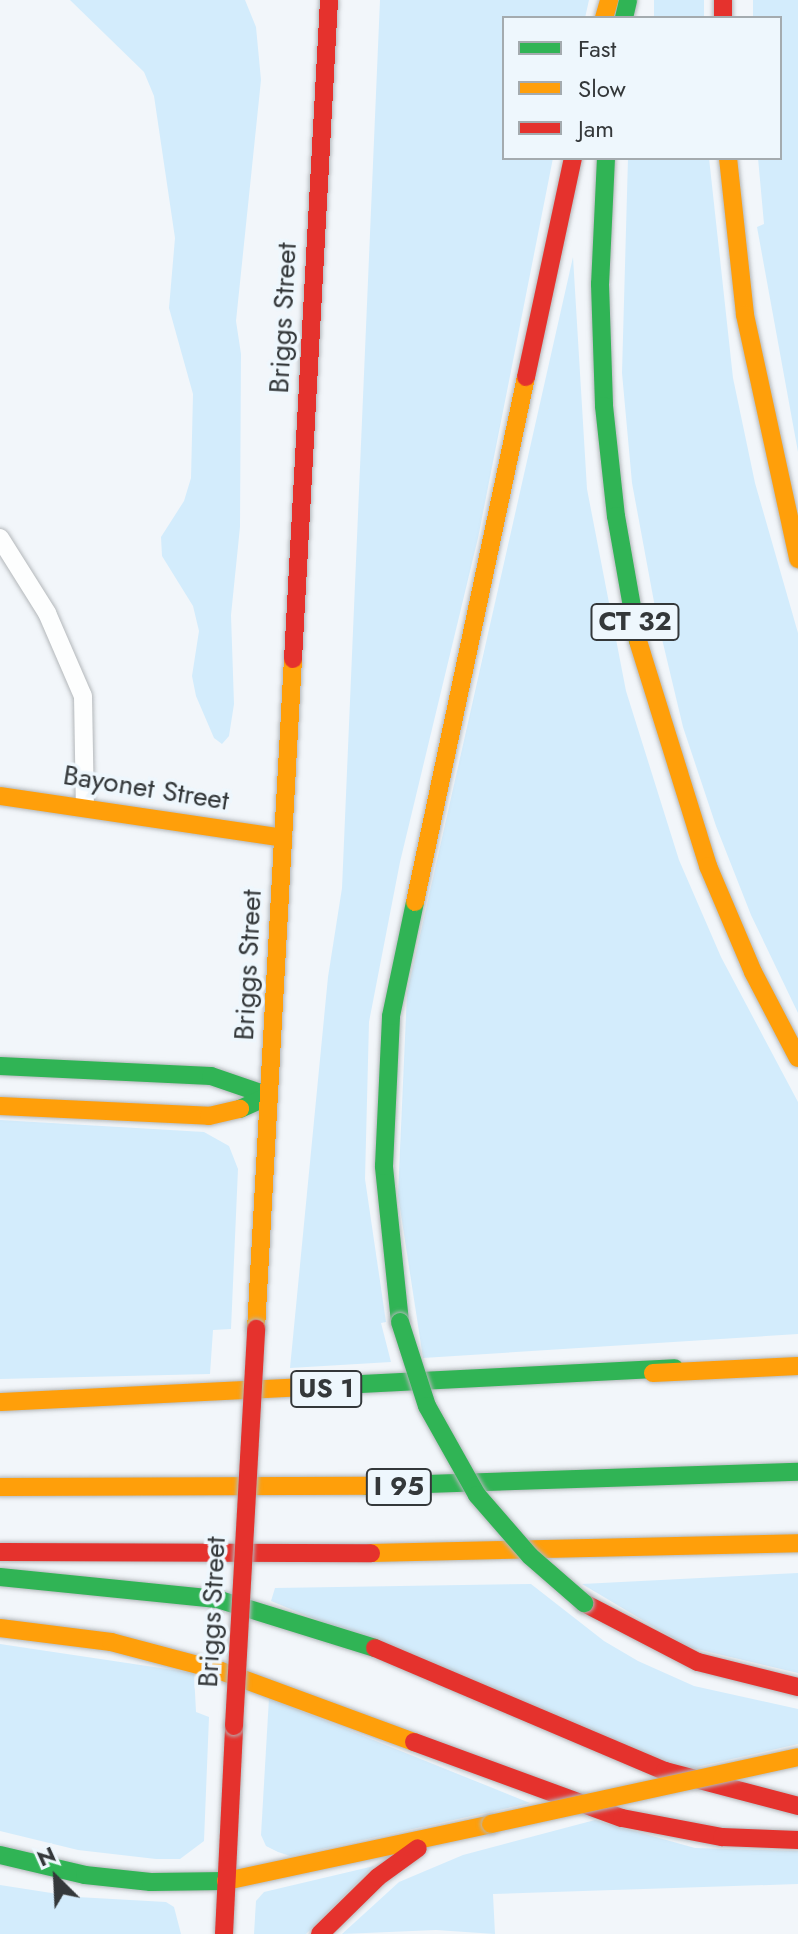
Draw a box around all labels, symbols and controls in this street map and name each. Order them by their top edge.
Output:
legend [502,16,782,160]
text: Fast [578,31,616,66]
text: Slow [578,71,626,106]
text: Jam [578,111,614,146]
street label: Briggs Street [262,242,304,394]
road number: CT 32 [589,600,681,644]
street label: Bayonet Street [61,758,231,818]
street label: Briggs Street [227,889,269,1041]
road number: US 1 [290,1367,362,1411]
road number: I 95 [365,1465,433,1509]
street label: Briggs Street [191,1536,233,1688]
north arrow [16,1838,96,1918]
text: N [32,1838,61,1874]

